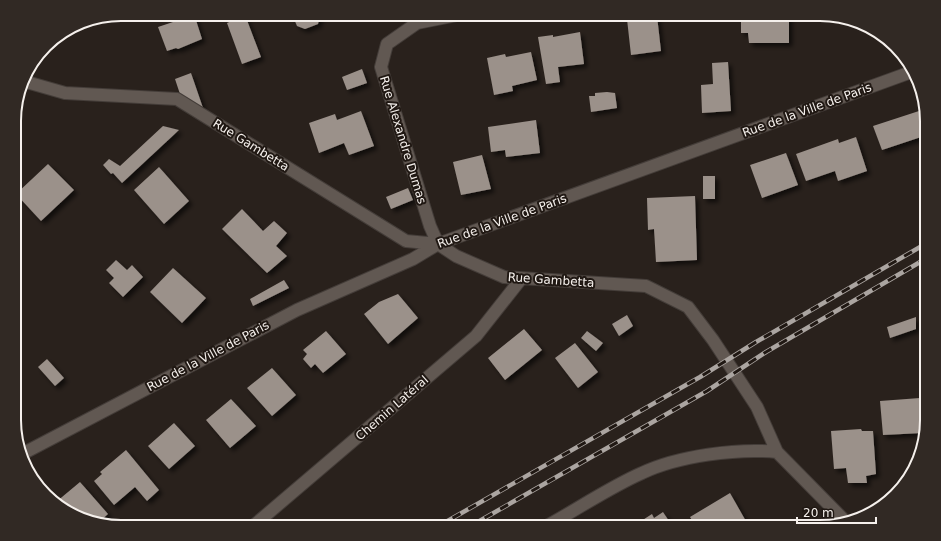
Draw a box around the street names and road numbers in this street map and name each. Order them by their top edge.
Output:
street label: Rue Alexandre Dumas [377,74,429,206]
street label: Rue de la Ville de Paris [740,80,874,140]
street label: Rue Gambetta [211,116,291,174]
street label: Rue de la Ville de Paris [435,191,569,251]
street label: Rue Gambetta [507,270,595,290]
street label: Rue de la Ville de Paris [144,318,272,394]
street label: Chemin Latéral [353,373,431,443]

